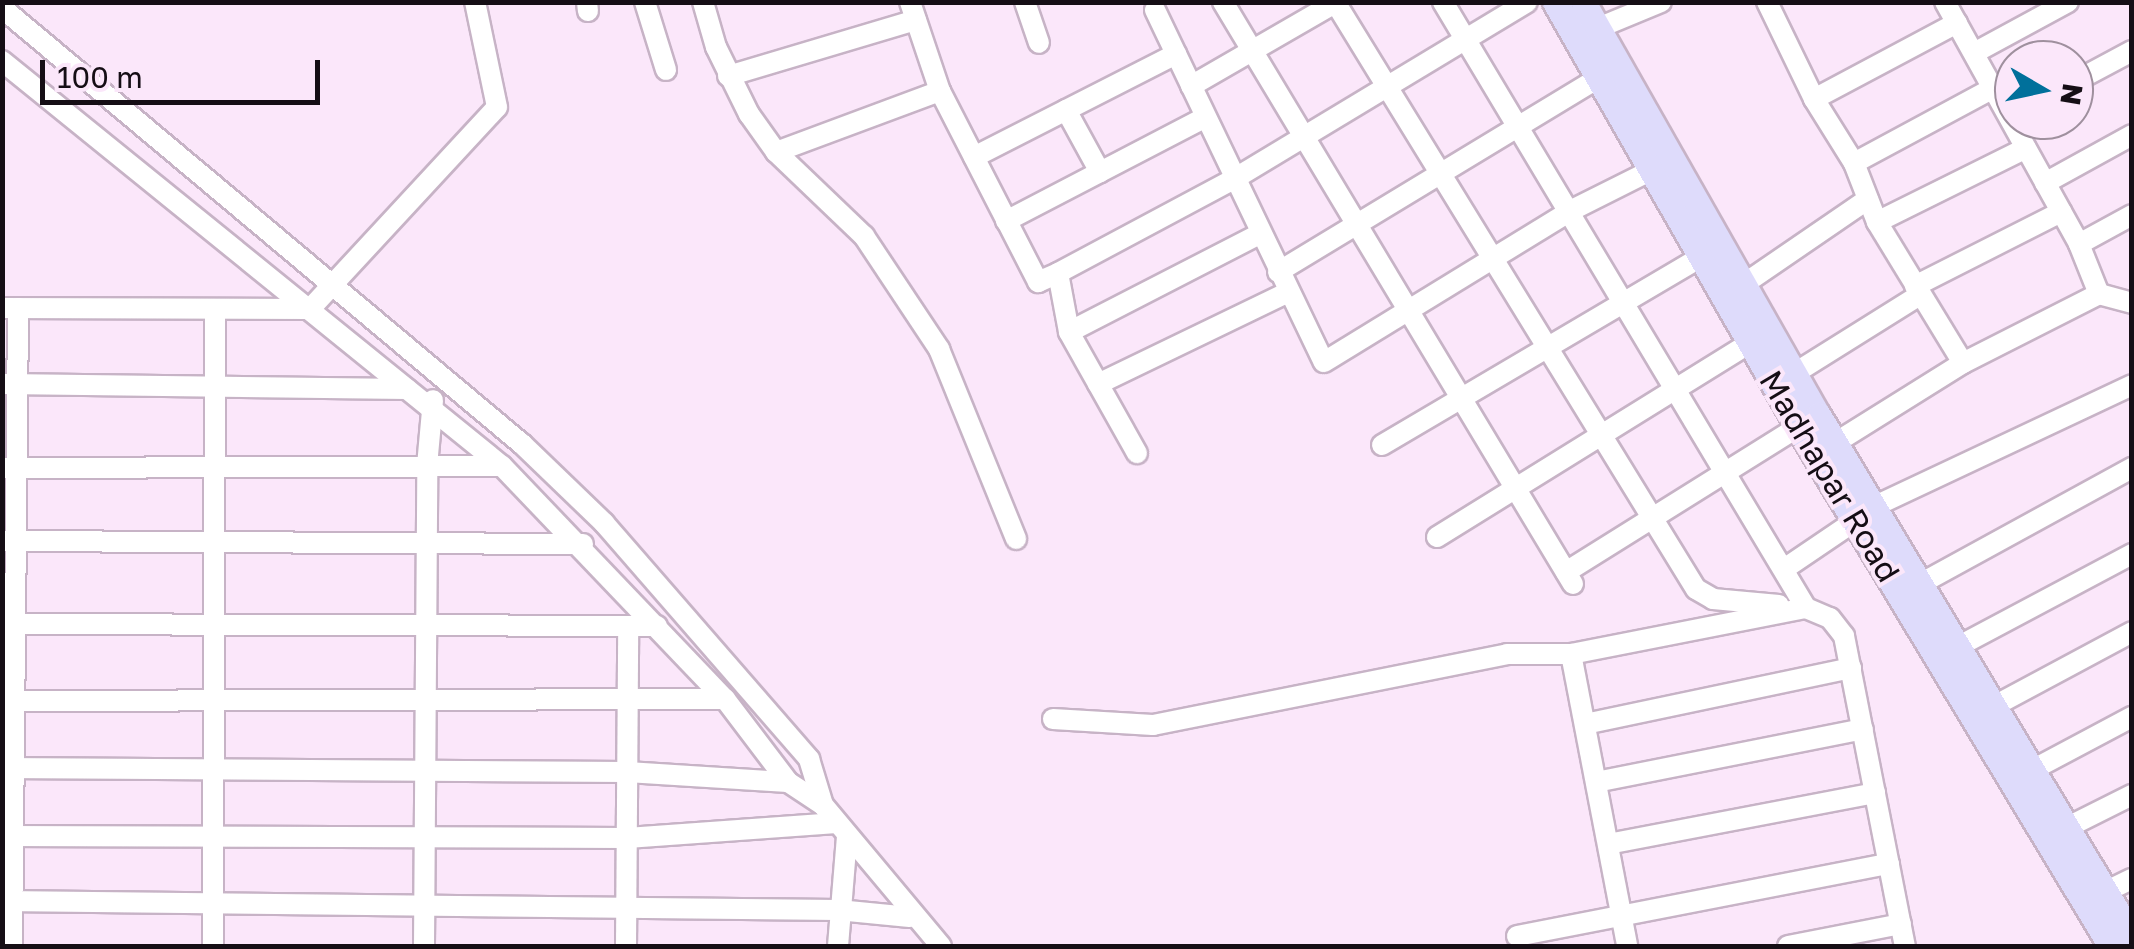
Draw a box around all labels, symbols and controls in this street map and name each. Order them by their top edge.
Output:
scale bar [45,40,325,102]
north arrow [1994,40,2094,140]
text: 100 m [57,59,143,95]
text: N [2054,81,2090,108]
street label: Madhapar Road [1752,363,1908,589]

